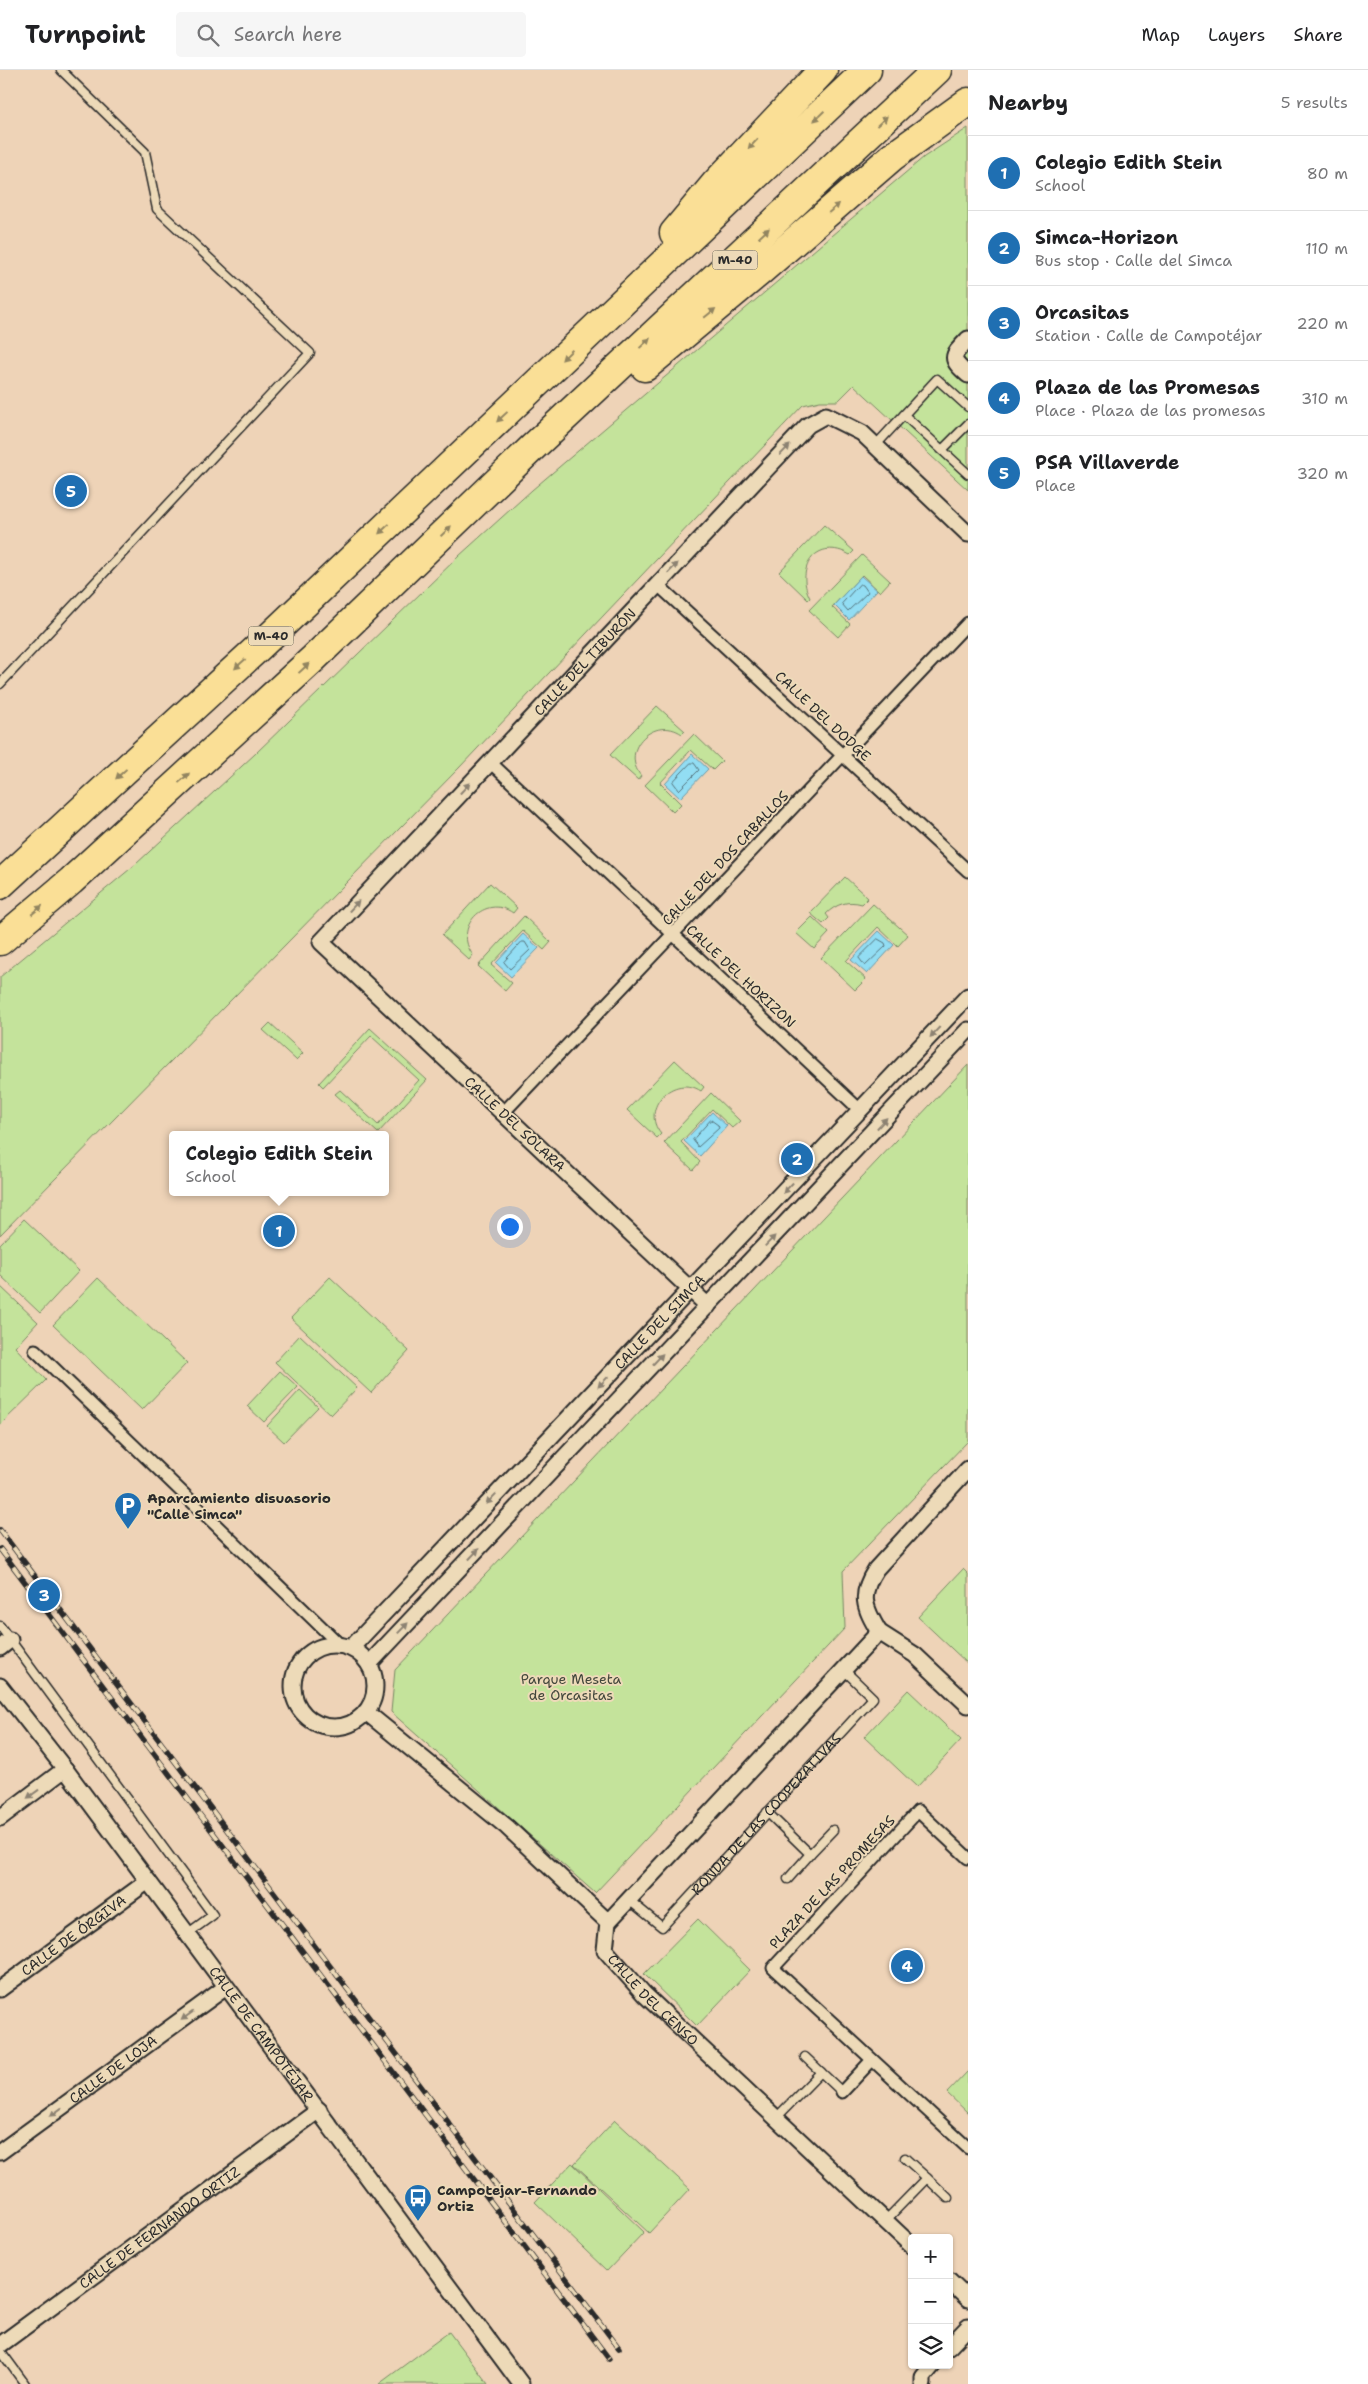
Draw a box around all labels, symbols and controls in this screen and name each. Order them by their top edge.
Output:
search box [176,12,526,57]
text: Turnpoint [25,19,146,51]
icon: search [194,21,222,49]
text: Search here [234,22,342,47]
text: Map [1142,23,1180,47]
text: Layers [1208,23,1265,47]
text: Share [1293,23,1343,47]
text: Nearby [988,89,1068,117]
text: 5 results [1281,92,1348,113]
one-way arrow [814,110,826,122]
one-way arrow [876,115,888,127]
one-way arrow [747,137,759,149]
text: Colegio Edith Stein [1035,150,1222,175]
text: 1 [1000,163,1008,184]
text: 80 m [1307,163,1348,184]
text: School [1035,175,1085,196]
one-way arrow [827,202,840,213]
text: Simca-Horizon [1035,225,1178,250]
one-way arrow [758,227,770,239]
text: 2 [998,238,1010,259]
text: 110 m [1305,238,1348,259]
road number: M-40 [712,250,758,270]
text: Bus stop · Calle del Simca [1035,250,1232,271]
text: Orcasitas [1035,300,1129,325]
one-way arrow [703,307,716,318]
text: 3 [998,313,1010,334]
text: 220 m [1296,313,1348,334]
text: Station · Calle de Campotéjar [1035,325,1263,346]
one-way arrow [639,337,651,349]
one-way arrow [561,349,573,361]
text: Plaza de las Promesas [1035,375,1260,400]
text: 4 [998,388,1010,409]
text: 310 m [1301,388,1348,409]
text: Place · Plaza de las promesas [1035,400,1266,421]
one-way arrow [496,411,508,423]
one-way arrow [779,444,791,456]
text: PSA Villaverde [1035,450,1179,475]
text: 5 [999,463,1009,484]
text: 320 m [1297,463,1348,484]
pin: 5 [55,472,87,510]
text: Place [1035,475,1076,496]
one-way arrow [378,523,390,535]
one-way arrow [440,525,452,537]
one-way arrow [667,562,679,574]
street label: CALLE DEL TIBURÓN [530,604,640,720]
road number: M-40 [248,626,294,646]
one-way arrow [235,658,247,670]
one-way arrow [297,662,310,673]
street label: CALLE DEL DODGE [771,667,875,765]
one-way arrow [115,768,127,780]
one-way arrow [178,772,190,784]
one-way arrow [459,782,471,794]
street label: CALLE DEL DOS CABALLOS [658,787,792,929]
one-way arrow [348,901,360,913]
one-way arrow [31,904,44,915]
street label: CALLE DEL HORIZON [682,921,800,1031]
one-way arrow [929,1025,941,1037]
street label: CALLE DEL SOLARA [461,1073,569,1175]
one-way arrow [876,1118,888,1130]
popup [169,1131,389,1196]
pin: 2 [781,1140,813,1178]
text: Colegio Edith Stein [185,1141,373,1166]
text: School [185,1166,236,1187]
one-way arrow [782,1182,794,1194]
pin: 1 [263,1212,295,1250]
your location [497,1214,523,1240]
one-way arrow [764,1236,776,1248]
street label: CALLE DEL SIMCA [610,1271,709,1373]
one-way arrow [652,1354,664,1366]
one-way arrow [597,1376,609,1388]
place label: Aparcamiento disuasorio "Calle Simca" [147,1489,331,1523]
parking icon: Aparcamiento disuasorio "Calle Simca" [113,1491,143,1530]
one-way arrow [485,1493,497,1505]
one-way arrow [468,1548,480,1560]
pin: 3 [28,1576,60,1614]
one-way arrow [397,1623,409,1635]
park label: Parque Meseta de Orcasitas [521,1670,622,1704]
street label: RONDA DE LAS COOPERATIVAS [687,1729,845,1899]
one-way arrow [26,1789,40,1799]
street label: PLAZA DE LAS PROMESAS [765,1811,899,1953]
street label: CALLE DE ÓRGIVA [17,1891,130,1980]
pin: 4 [891,1947,923,1985]
street label: CALLE DEL CENSO [604,1950,702,2049]
street label: CALLE DE CAMPOTÉJAR [205,1963,317,2105]
one-way arrow [181,2010,194,2021]
street label: CALLE DE LOJA [65,2031,161,2108]
one-way arrow [50,2106,63,2117]
street label: CALLE DE FERNANDO ORTIZ [75,2162,244,2293]
place label: Campotejar-Fernando Ortiz [437,2181,597,2215]
bus stop icon: Campotejar-Fernando Ortiz [403,2183,433,2222]
map controls [908,2234,953,2369]
button: + [908,2234,953,2279]
button: − [908,2279,953,2324]
button: layers [908,2324,953,2369]

